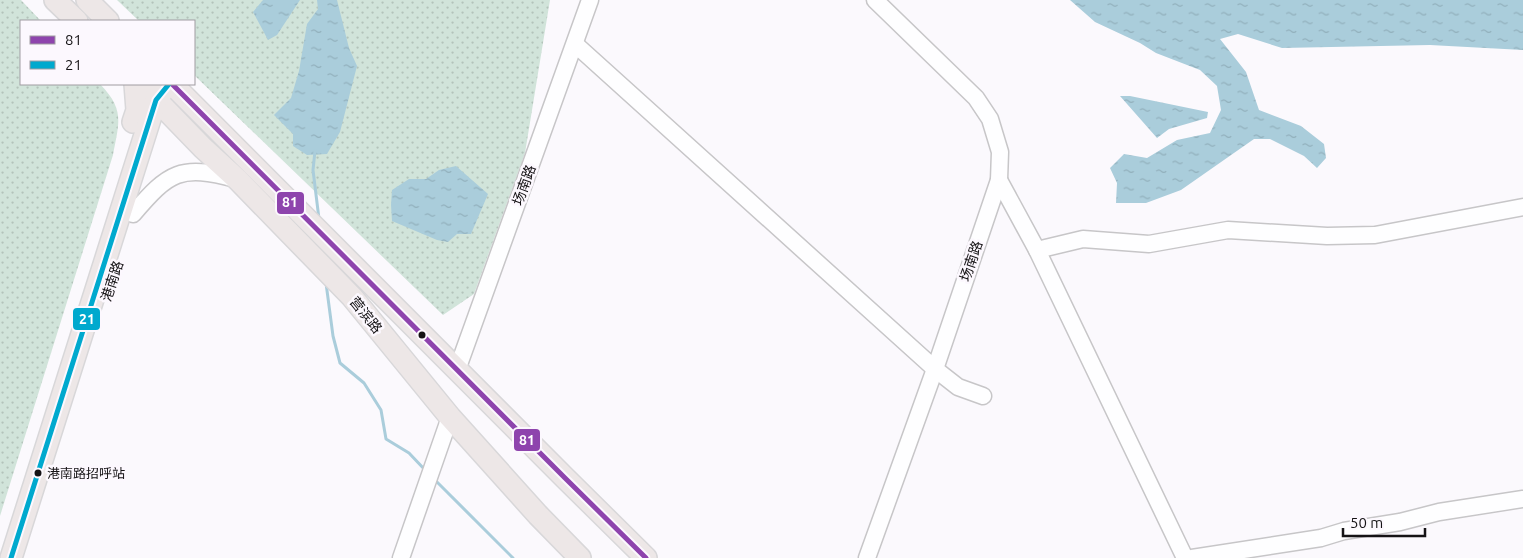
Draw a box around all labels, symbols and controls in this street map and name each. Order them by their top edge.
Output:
legend [20,20,195,85]
text: 81 [65,31,82,48]
text: 21 [65,56,82,73]
street label: 场南路 [509,163,539,207]
line badge: 81 [276,191,305,215]
text: 81 [282,194,298,210]
street label: 场南路 [957,239,985,283]
street label: 港南路 [98,259,126,303]
street label: 营滨路 [347,294,385,336]
line badge: 21 [72,307,101,331]
text: 21 [79,311,95,327]
unlabelled marker [417,330,427,340]
line badge: 81 [513,428,541,452]
text: 81 [519,432,535,448]
place label: 港南路招呼站 [47,466,125,480]
marker: 港南路招呼站 [33,468,43,478]
scale bar [1343,506,1426,538]
text: 50 m [1350,514,1383,531]

